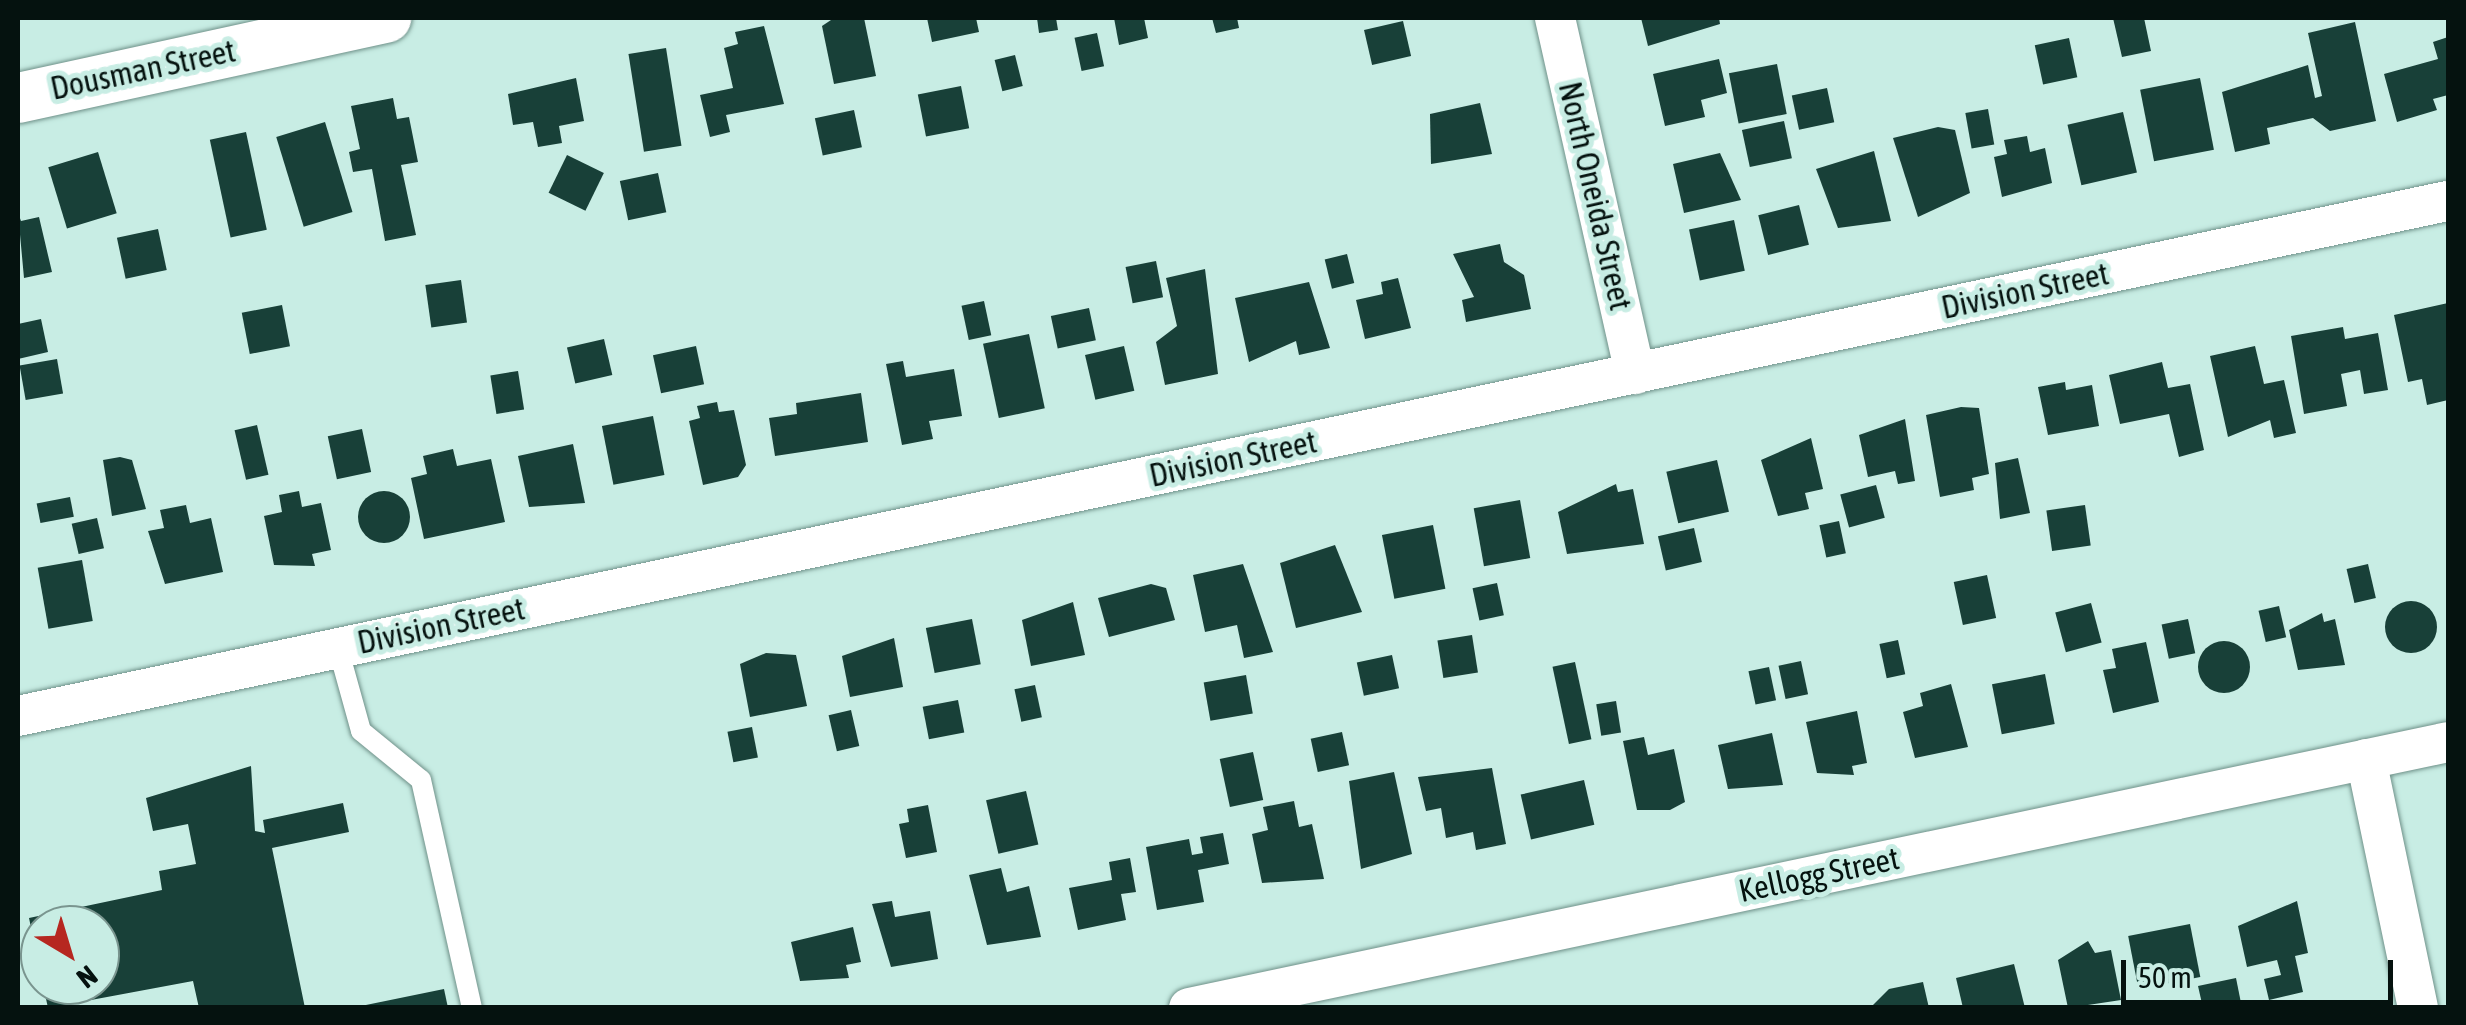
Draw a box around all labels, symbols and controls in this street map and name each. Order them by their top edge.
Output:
street label: Dousman Street [47,32,239,108]
street label: North Oneida Street [1550,78,1640,314]
street label: Division Street [1938,255,2112,327]
street label: Division Street [1146,423,1320,495]
street label: Division Street [354,590,528,662]
street label: Kellogg Street [1735,839,1903,911]
north arrow [20,905,120,1005]
scale bar [2126,940,2398,1002]
text: N [71,959,104,995]
text: 50 m [2138,960,2192,994]

